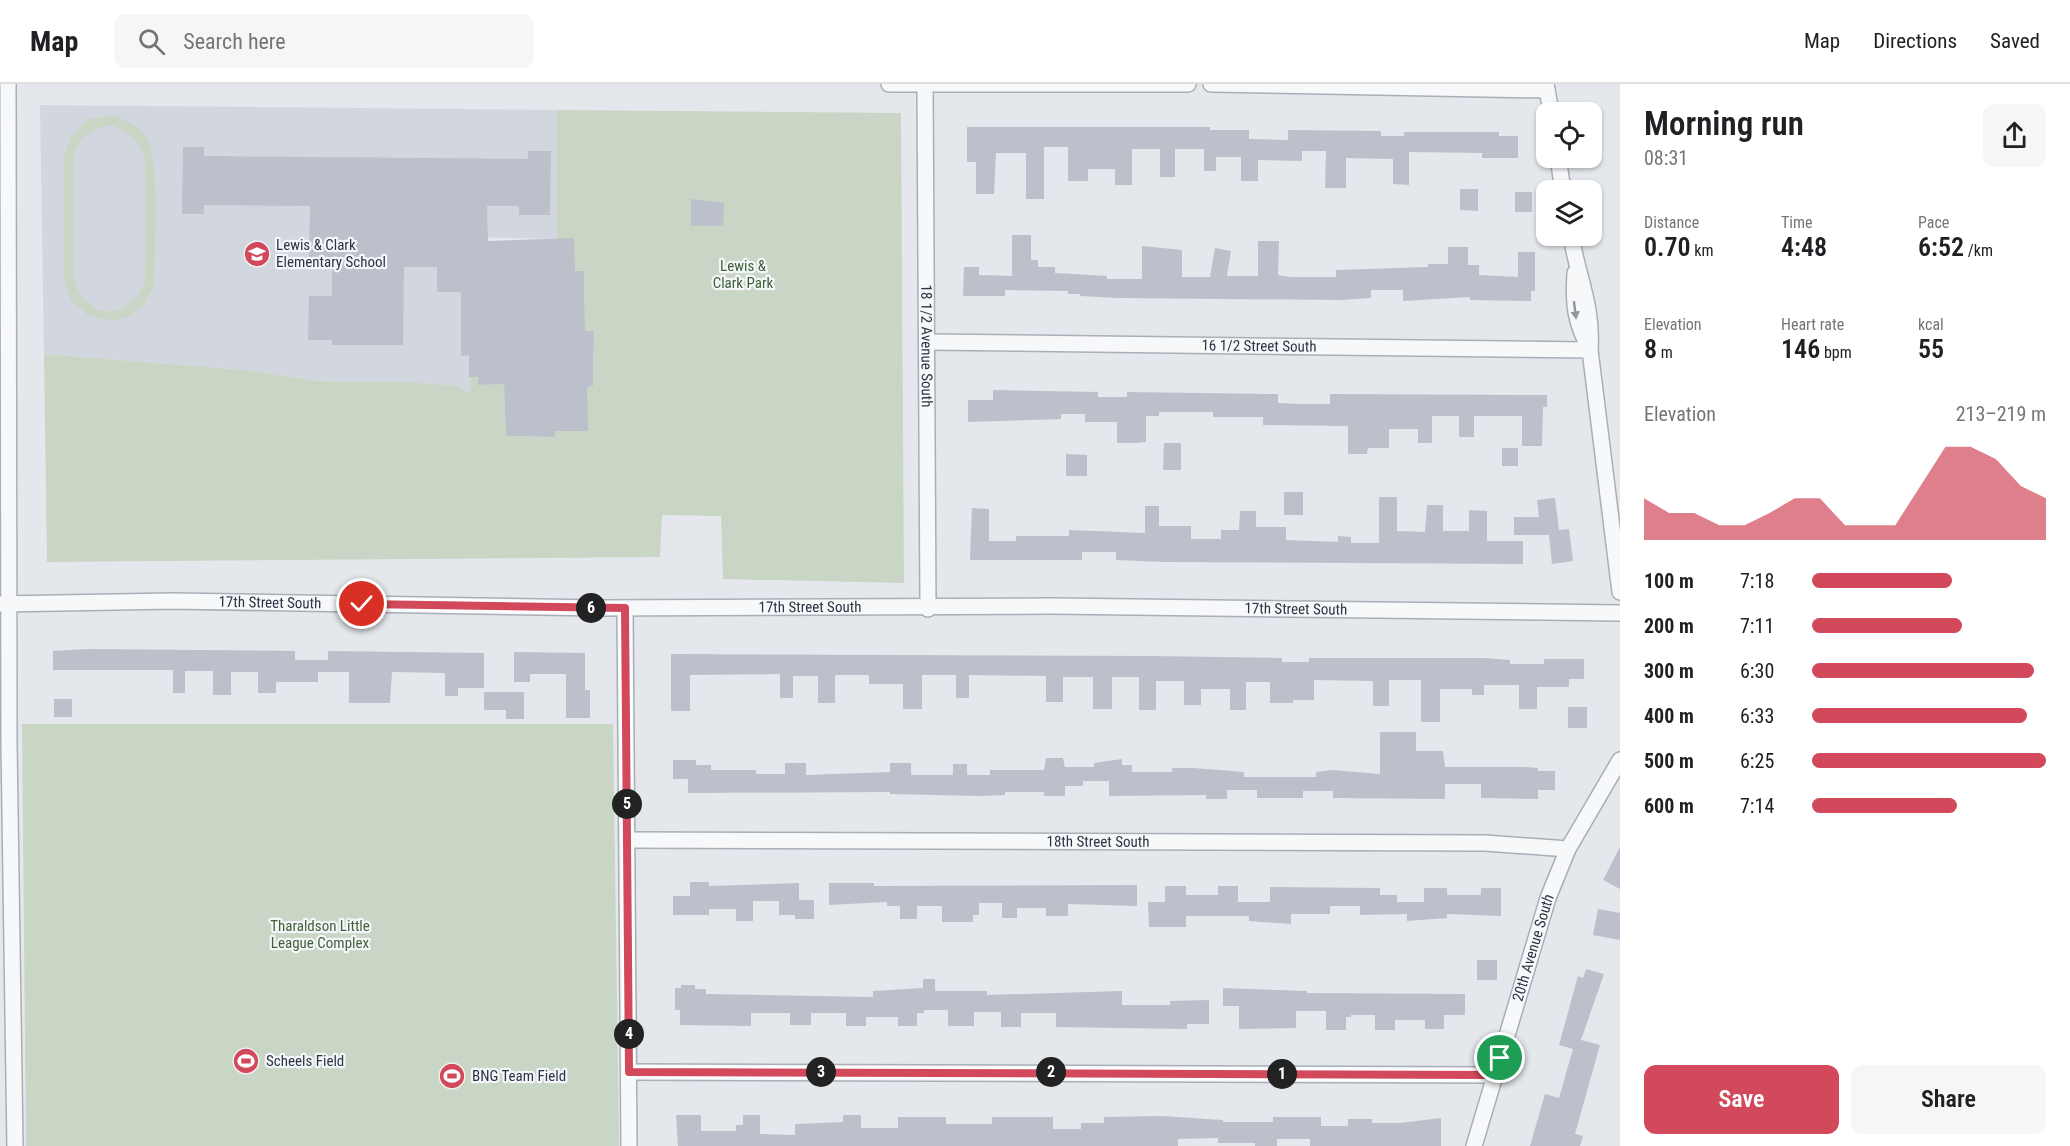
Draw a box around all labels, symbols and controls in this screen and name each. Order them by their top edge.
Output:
search box [114,14,534,68]
text: Map [30,25,78,58]
icon: search [135,25,168,58]
text: Search here [183,29,286,54]
text: Map [1804,29,1840,53]
text: Directions [1873,29,1957,53]
text: Saved [1990,29,2040,53]
map controls [1536,102,1602,246]
button: locate [1536,102,1602,168]
text: Morning run [1644,104,1804,143]
button: share [1983,104,2046,167]
text: 08:31 [1644,146,1688,170]
button: layers [1536,180,1602,246]
text: Distance [1644,213,1699,232]
text: Time [1781,213,1813,232]
text: Pace [1918,213,1949,232]
text: 0.70 [1644,232,1691,262]
text: 4:48 [1781,232,1827,262]
text: 6:52 [1918,232,1964,262]
place label: Lewis & Clark Elementary School [276,236,386,271]
school or university icon: Lewis & Clark Elementary School [242,239,272,269]
text: km [1691,241,1714,260]
text: /km [1964,241,1993,260]
park label: Lewis & Clark Park [713,257,774,292]
street label: 18 1/2 Avenue South [917,284,936,408]
one-way arrow [1571,301,1580,320]
text: Elevation [1644,315,1702,334]
text: Heart rate [1781,315,1844,334]
text: kcal [1918,315,1944,334]
text: 8 [1644,334,1657,364]
text: 146 [1781,334,1820,364]
text: 55 [1918,334,1944,364]
street label: 16 1/2 Street South [1201,336,1317,356]
text: m [1657,343,1673,362]
text: bpm [1820,343,1852,362]
text: Elevation [1644,402,1716,426]
text: 213–219 m [1956,402,2046,426]
text: 100 m [1644,569,1694,593]
text: 7:18 [1740,569,1774,593]
pin [336,578,387,629]
icon: check [345,587,378,620]
street label: 17th Street South [218,593,322,612]
pin: 6 [576,593,606,623]
text: 6 [587,598,595,617]
street label: 17th Street South [758,598,861,616]
street label: 17th Street South [1244,599,1347,619]
text: 200 m [1644,614,1694,638]
text: 7:11 [1740,614,1774,638]
text: 300 m [1644,659,1694,683]
text: 6:30 [1740,659,1774,683]
text: 400 m [1644,704,1694,728]
text: 6:33 [1740,704,1774,728]
text: 500 m [1644,749,1694,773]
text: 6:25 [1740,749,1774,773]
pin: 5 [612,789,642,819]
text: 5 [623,794,631,813]
text: 600 m [1644,794,1694,818]
text: 7:14 [1740,794,1774,818]
street label: 18th Street South [1047,832,1149,851]
street label: 20th Avenue South [1509,891,1558,1003]
park label: Tharaldson Little League Complex [270,917,370,952]
pin: 4 [614,1019,644,1049]
text: 4 [625,1024,633,1043]
pin [1474,1032,1525,1083]
icon: arrive [1483,1041,1516,1074]
sports icon: Scheels Field [231,1046,261,1076]
place label: Scheels Field [266,1052,344,1070]
pin: 3 [806,1057,836,1087]
pin: 2 [1036,1057,1066,1087]
pin: 1 [1267,1059,1297,1089]
sports icon: BNG Team Field [437,1061,467,1091]
text: 3 [817,1062,825,1081]
text: 2 [1047,1062,1055,1081]
text: 1 [1278,1064,1286,1083]
button: Save [1644,1065,1839,1134]
button: Share [1851,1065,2046,1134]
place label: BNG Team Field [472,1067,566,1085]

